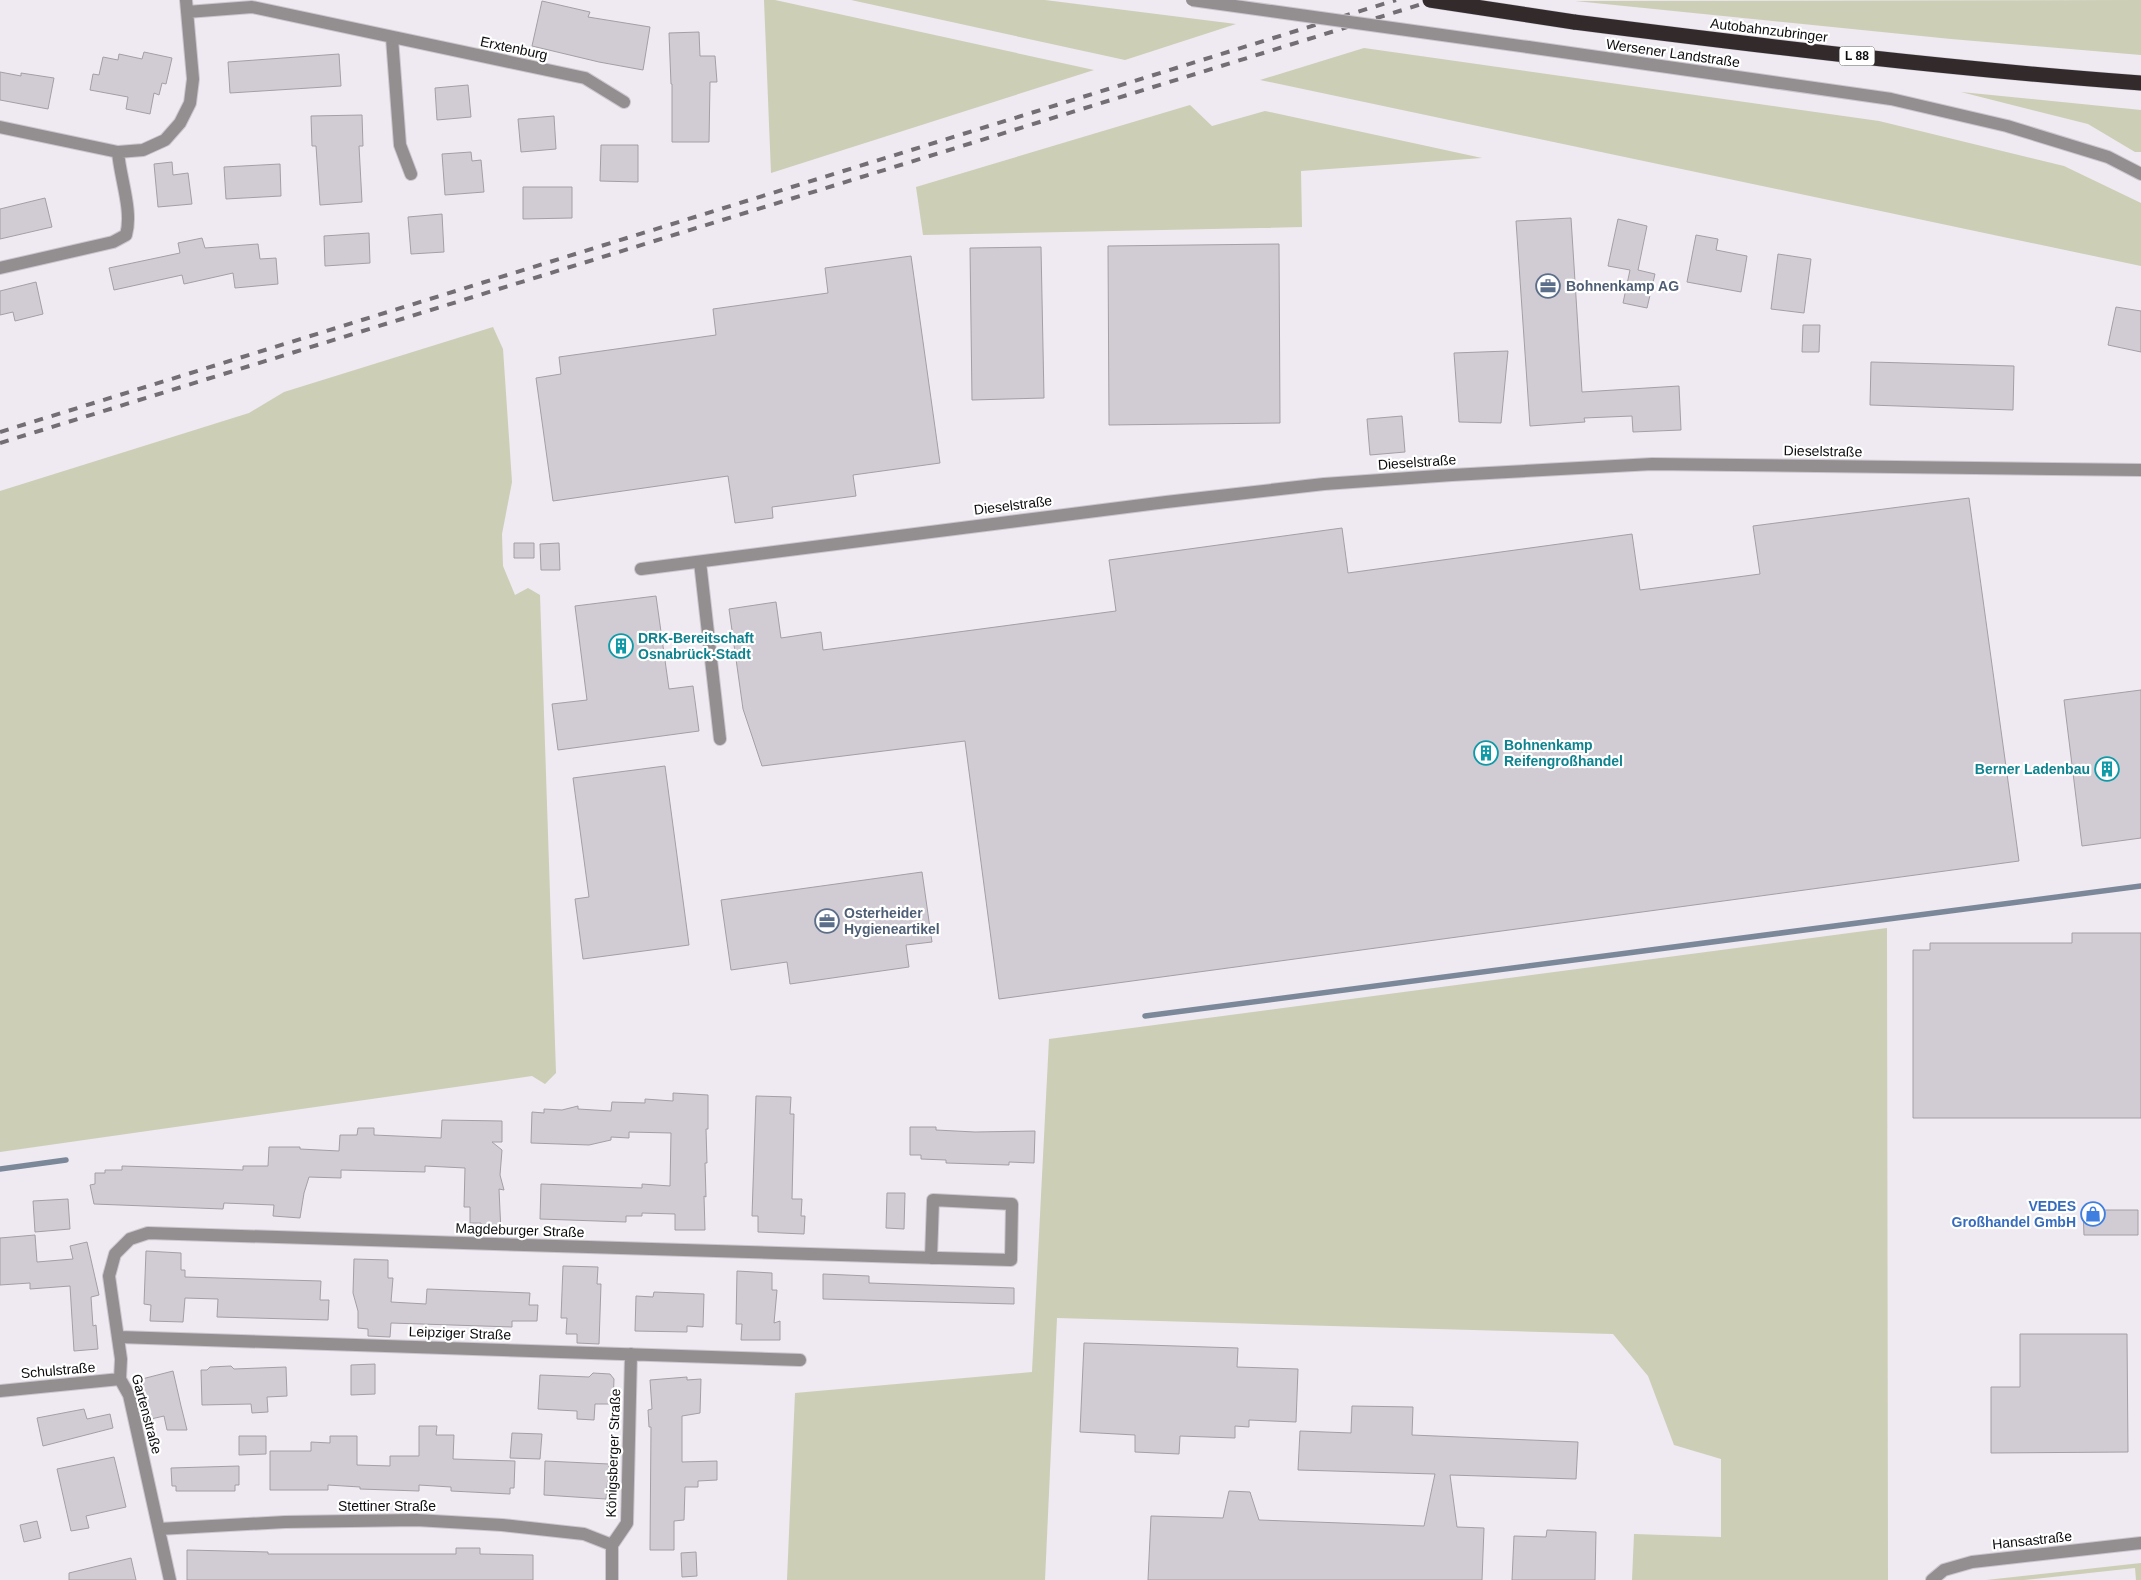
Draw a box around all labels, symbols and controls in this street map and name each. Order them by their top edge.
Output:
street label: Autobahnzubringer [1709,15,1829,45]
street label: Erxtenburg [479,33,549,63]
street label: Wersener Landstraße [1605,36,1741,70]
road number: L 88 [1840,46,1874,66]
office icon: Bohnenkamp AG [1535,273,1561,299]
place label: Bohnenkamp AG [1566,278,1679,294]
street label: Dieselstraße [1784,442,1863,460]
street label: Dieselstraße [1377,451,1457,473]
street label: Dieselstraße [973,492,1053,518]
place label: DRK-Bereitschaft Osnabrück-Stadt [638,630,754,662]
building icon: DRK-Bereitschaft Osnabrück-Stadt [608,633,634,659]
place label: Bohnenkamp Reifengroßhandel [1504,737,1623,769]
building icon: Bohnenkamp Reifengroßhandel [1473,740,1499,766]
building icon: Berner Ladenbau [2094,756,2120,782]
place label: Berner Ladenbau [1975,761,2090,777]
place label: Osterheider Hygieneartikel [844,905,940,937]
office icon: Osterheider Hygieneartikel [814,908,840,934]
place label: VEDES Großhandel GmbH [1952,1198,2076,1230]
shop icon: VEDES Großhandel GmbH [2080,1201,2106,1227]
street label: Magdeburger Straße [455,1220,585,1240]
street label: Leipziger Straße [408,1323,512,1343]
street label: Schulstraße [20,1359,96,1381]
street label: Gartenstraße [129,1372,165,1456]
street label: Königsberger Straße [603,1388,623,1518]
street label: Stettiner Straße [338,1498,436,1514]
street label: Hansastraße [1991,1528,2073,1552]

